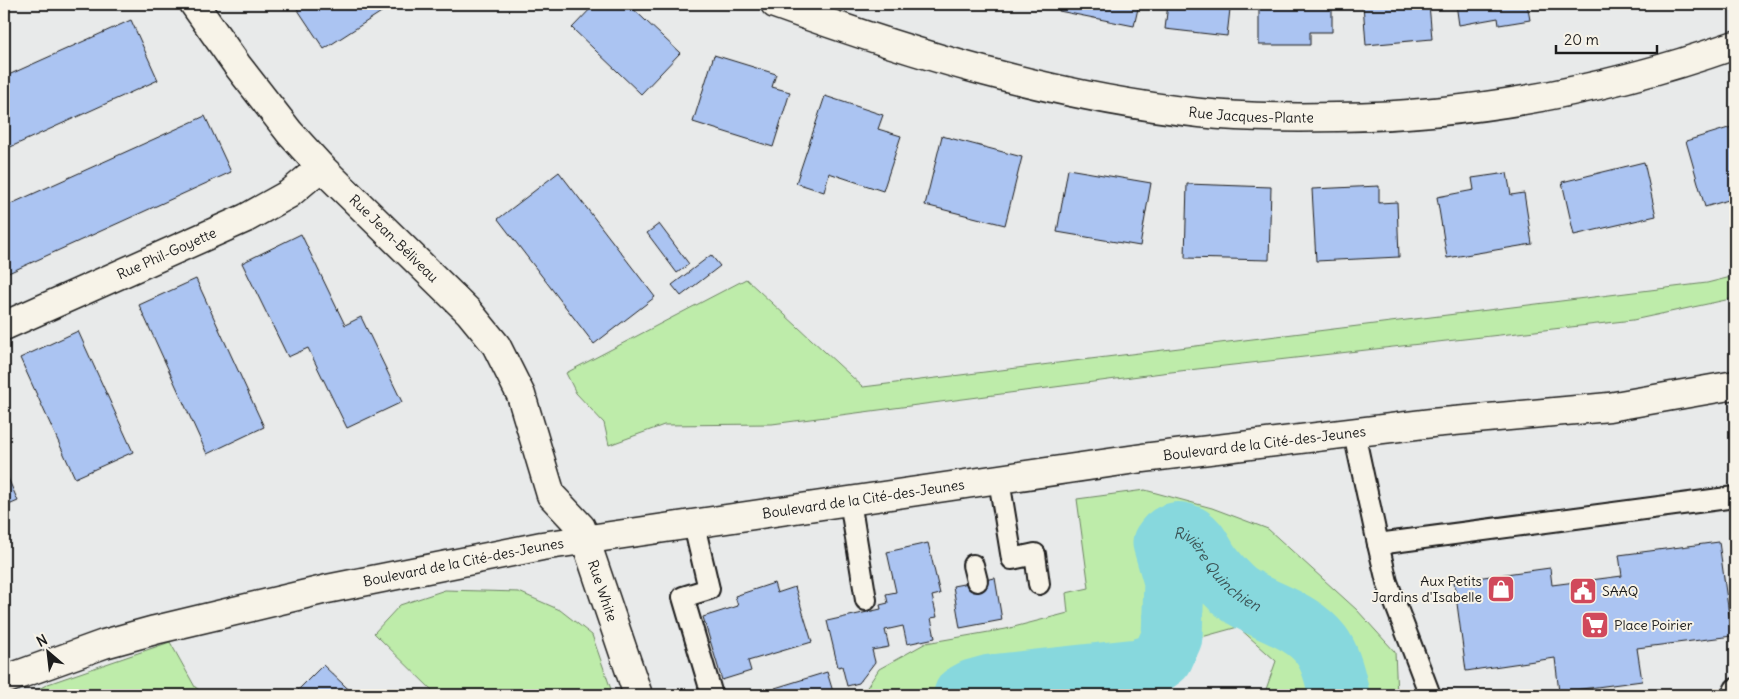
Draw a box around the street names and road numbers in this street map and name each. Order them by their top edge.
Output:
street label: Rue Jacques-Plante [1188,103,1314,127]
street label: Rue Jean-Béliveau [346,191,442,286]
street label: Rue Phil-Goyette [114,223,219,283]
street label: Boulevard de la Cité-des-Jeunes [1162,422,1367,464]
street label: Boulevard de la Cité-des-Jeunes [761,475,966,523]
street label: Boulevard de la Cité-des-Jeunes [361,534,565,591]
street label: Rue White [584,557,621,624]

